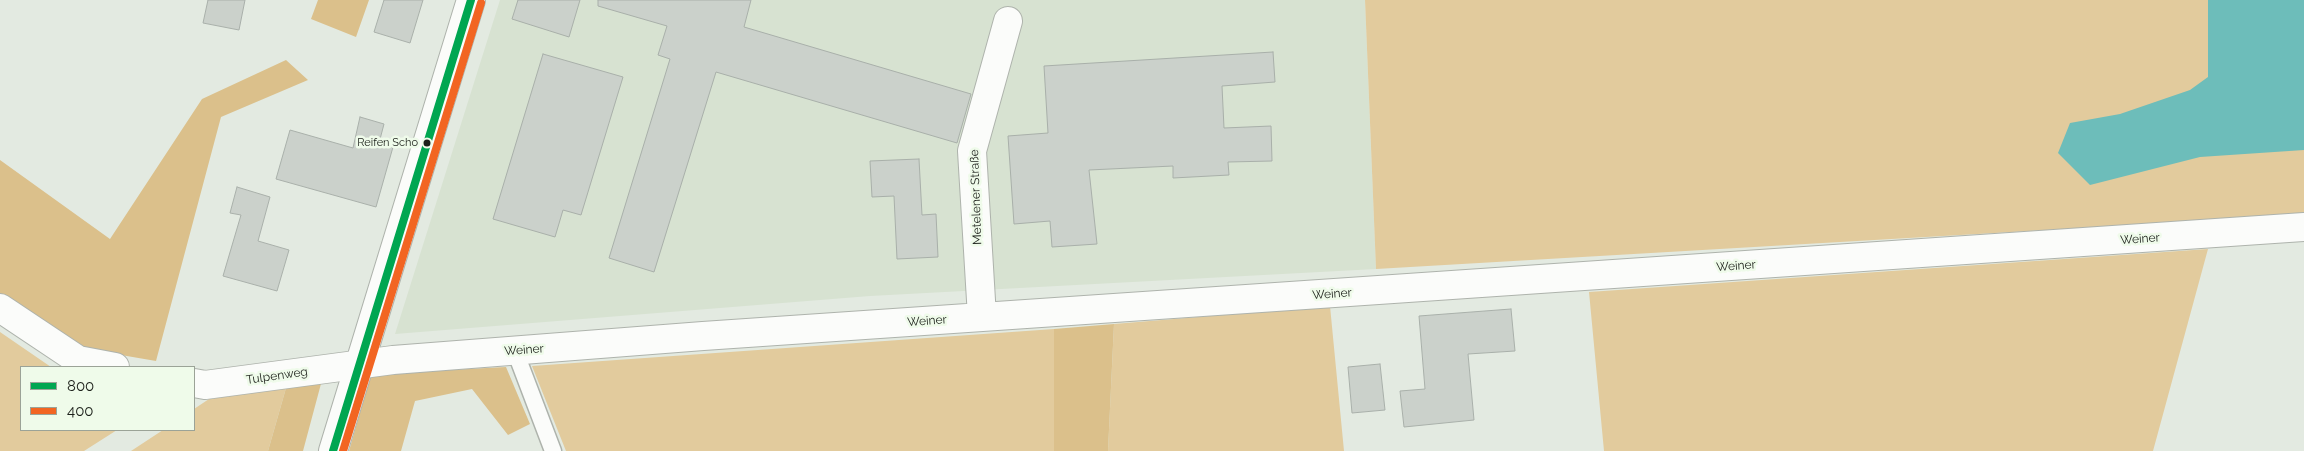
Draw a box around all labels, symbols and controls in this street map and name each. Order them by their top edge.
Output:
place label: Reifen Scho [357,136,418,150]
marker: Reifen Scho [422,138,432,148]
street label: Metelener Straße [967,149,985,245]
street label: Weiner [2120,230,2160,248]
street label: Weiner [1716,257,1756,275]
street label: Weiner [1312,285,1352,303]
street label: Weiner [907,312,947,330]
street label: Weiner [504,341,544,359]
street label: Tulpenweg [245,365,309,387]
legend [20,366,195,431]
text: 800 [67,377,94,395]
text: 400 [67,402,94,420]

